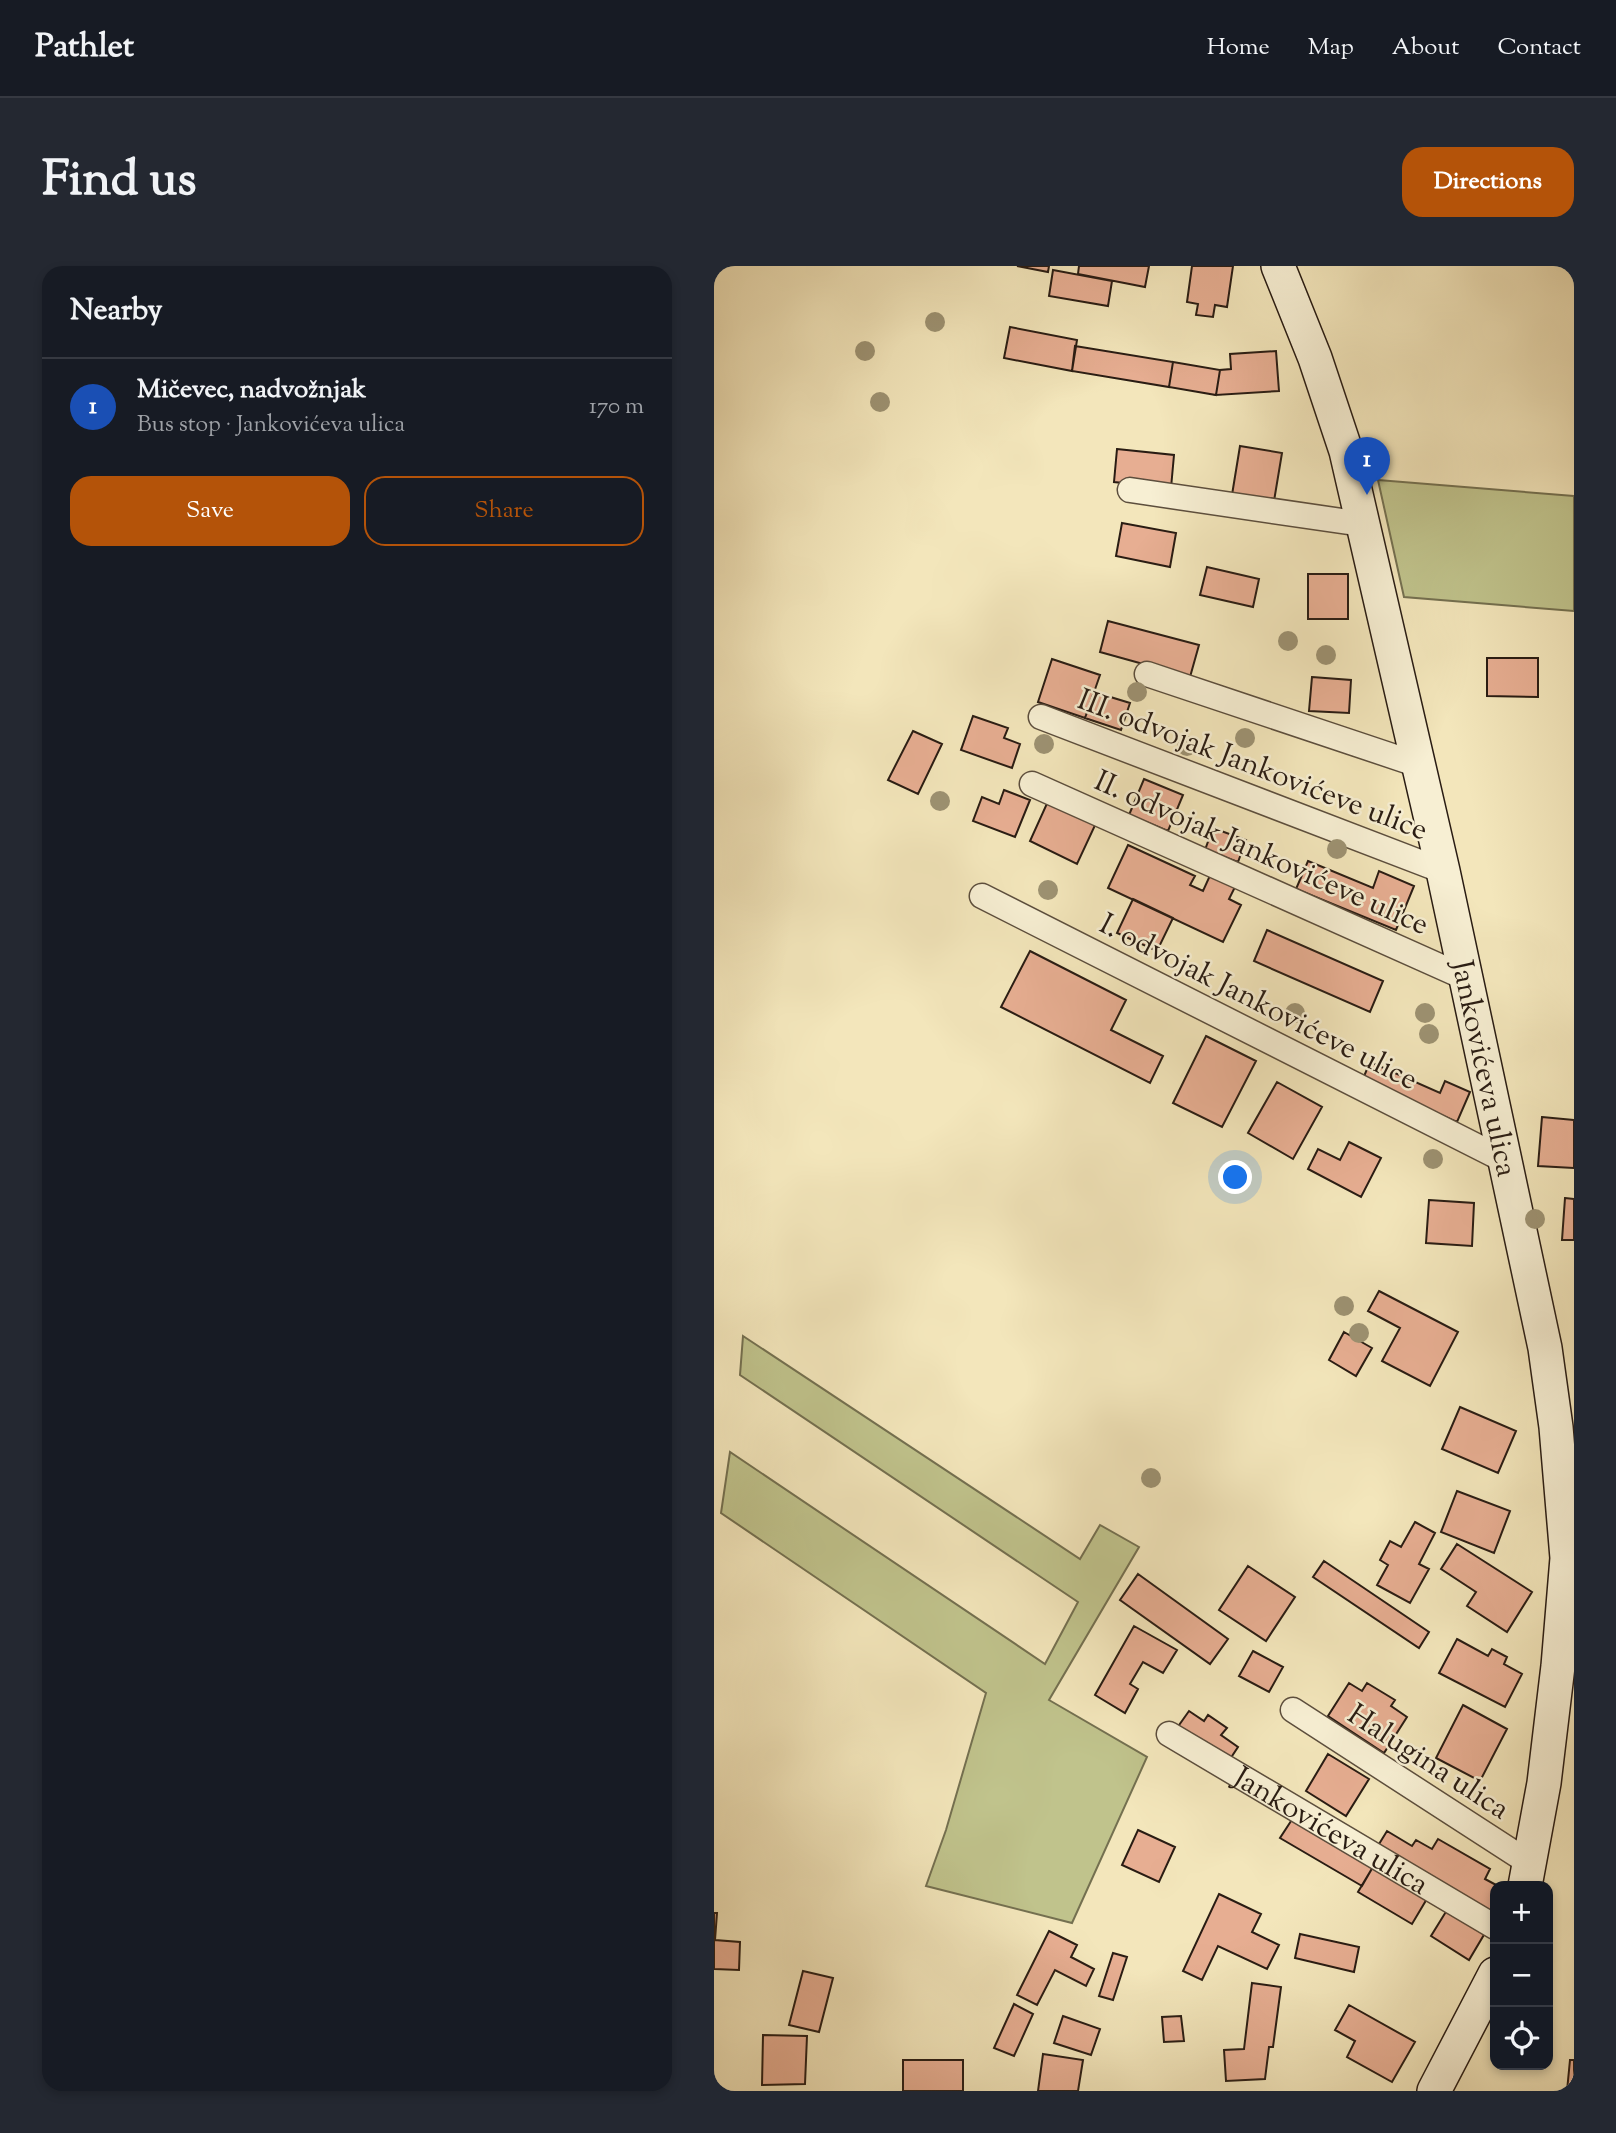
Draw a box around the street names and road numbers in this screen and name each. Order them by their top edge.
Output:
street label: III. odvojak Jankovićeve ulice [1071,680,1433,853]
street label: II. odvojak Jankovićeve ulice [1087,761,1435,948]
street label: I. odvojak Jankovićeve ulice [1091,904,1425,1102]
street label: Jankovićeva ulica [1438,955,1527,1181]
street label: Halugina ulica [1338,1695,1517,1832]
street label: Jankovićeva ulica [1223,1757,1436,1907]

